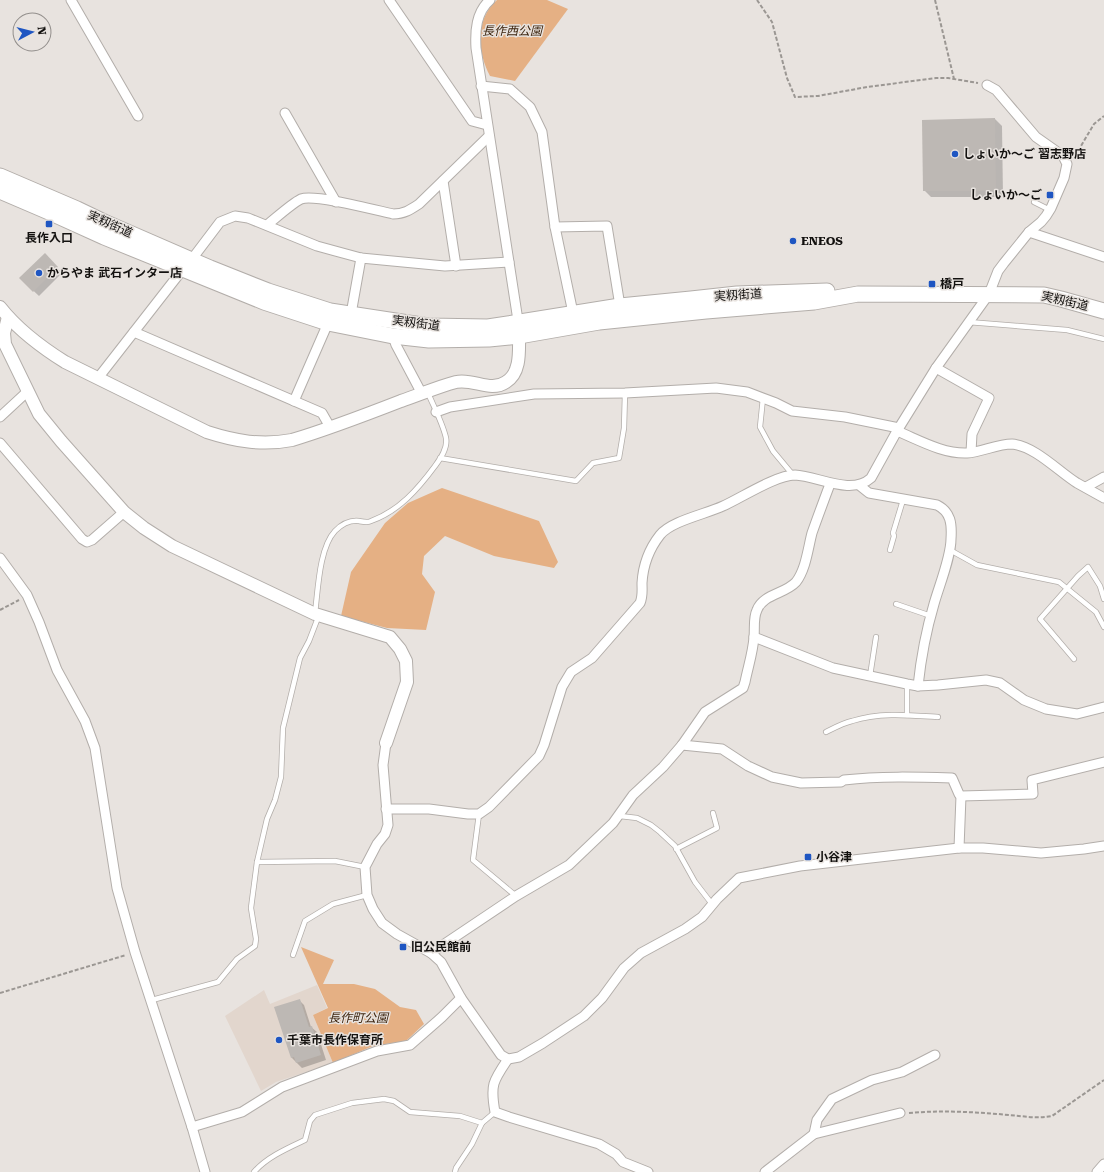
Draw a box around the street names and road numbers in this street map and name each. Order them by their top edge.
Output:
street label: 実籾街道 [85,208,135,240]
street label: 実籾街道 [714,286,762,304]
street label: 実籾街道 [1040,289,1090,313]
street label: 実籾街道 [391,313,441,333]

